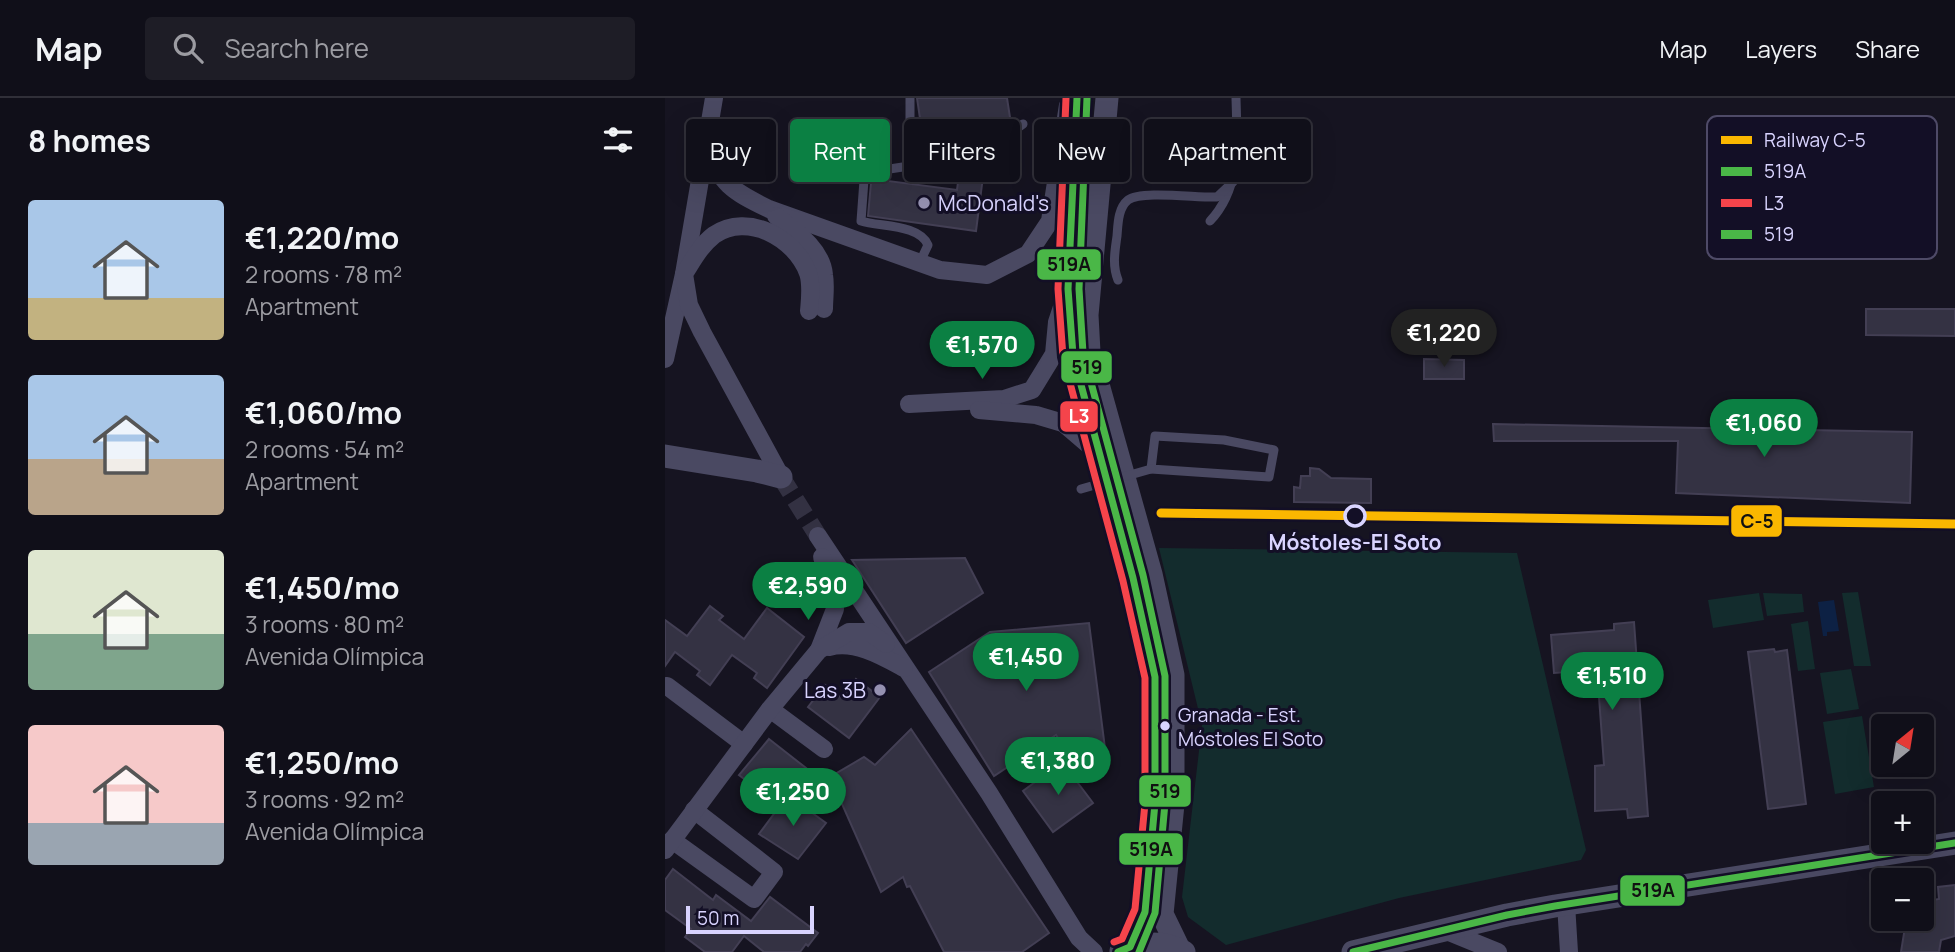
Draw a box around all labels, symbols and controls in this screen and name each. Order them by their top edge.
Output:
search box [145,17,635,80]
text: Map [35,26,103,71]
icon: search [169,29,207,67]
text: Search here [225,30,369,66]
text: Map [1660,32,1707,65]
text: Layers [1745,32,1817,65]
text: Share [1855,32,1920,65]
legend [1707,116,1937,259]
chip: Buy [686,119,776,182]
chip: Rent [790,119,890,182]
chip: Filters [904,119,1020,182]
chip: New [1034,119,1130,182]
chip: Apartment [1144,119,1311,182]
text: 8 homes [28,120,151,161]
icon: filters [599,121,637,159]
text: Railway C-5 [1764,127,1866,153]
text: 519A [1764,158,1806,184]
place label: McDonald's [938,189,1049,217]
text: L3 [1764,190,1784,216]
marker: McDonald's [916,195,932,211]
text: €1,220/mo [245,217,399,258]
text: 519 [1764,221,1794,247]
icon: home [84,228,168,312]
line badge: 519A [1036,248,1102,281]
text: 519A [1047,251,1091,277]
text: 2 rooms · 78 m² [245,258,402,290]
text: Apartment [245,290,359,322]
pin: €1,220 [1387,310,1501,369]
text: €1,220 [1407,316,1481,348]
pin: €1,570 [925,322,1039,381]
text: €1,570 [946,328,1018,360]
line badge: 519 [1060,350,1113,384]
text: 519 [1071,354,1103,380]
text: €1,060/mo [245,392,402,433]
line badge: L3 [1059,400,1099,433]
pin: €1,060 [1707,400,1821,459]
icon: home [84,403,168,487]
text: L3 [1068,403,1090,429]
text: €1,060 [1726,406,1802,438]
text: 2 rooms · 54 m² [245,433,404,465]
text: Apartment [245,465,359,497]
line badge: C-5 [1730,504,1783,538]
marker: Móstoles-El Soto [1344,505,1366,527]
text: C-5 [1740,508,1774,534]
place label: Móstoles-El Soto [1269,528,1441,556]
pin: €2,590 [751,562,865,622]
text: €1,450/mo [245,567,399,608]
text: €2,590 [768,569,848,601]
icon: home [84,578,168,662]
text: 3 rooms · 80 m² [245,608,404,640]
pin: €1,450 [969,634,1083,693]
text: Avenida Olímpica [245,640,424,672]
text: €1,450 [989,640,1063,672]
pin: €1,510 [1555,652,1669,712]
text: €1,510 [1577,659,1647,691]
place label: Las 3B [804,676,866,704]
marker: Las 3B [872,682,888,698]
place label: Granada - Est. Móstoles El Soto [1178,702,1323,752]
north arrow [1871,714,1934,777]
map controls [1871,714,1934,931]
marker: Granada - Est. Móstoles El Soto [1158,719,1172,733]
pin: €1,380 [1001,738,1115,797]
text: €1,250/mo [245,742,399,783]
text: €1,380 [1021,744,1095,776]
icon: home [84,753,168,837]
pin: €1,250 [736,768,850,828]
line badge: 519 [1138,774,1192,808]
text: €1,250 [756,775,830,807]
text: 519 [1149,778,1181,804]
text: 3 rooms · 92 m² [245,783,404,815]
button: + [1871,791,1934,854]
text: Avenida Olímpica [245,815,424,847]
line badge: 519A [1118,832,1184,866]
text: 519A [1129,836,1173,862]
button: − [1871,868,1934,931]
line badge: 519A [1619,874,1686,907]
text: 519A [1631,877,1675,903]
scale bar [686,903,814,935]
text: 50 m [697,905,739,931]

